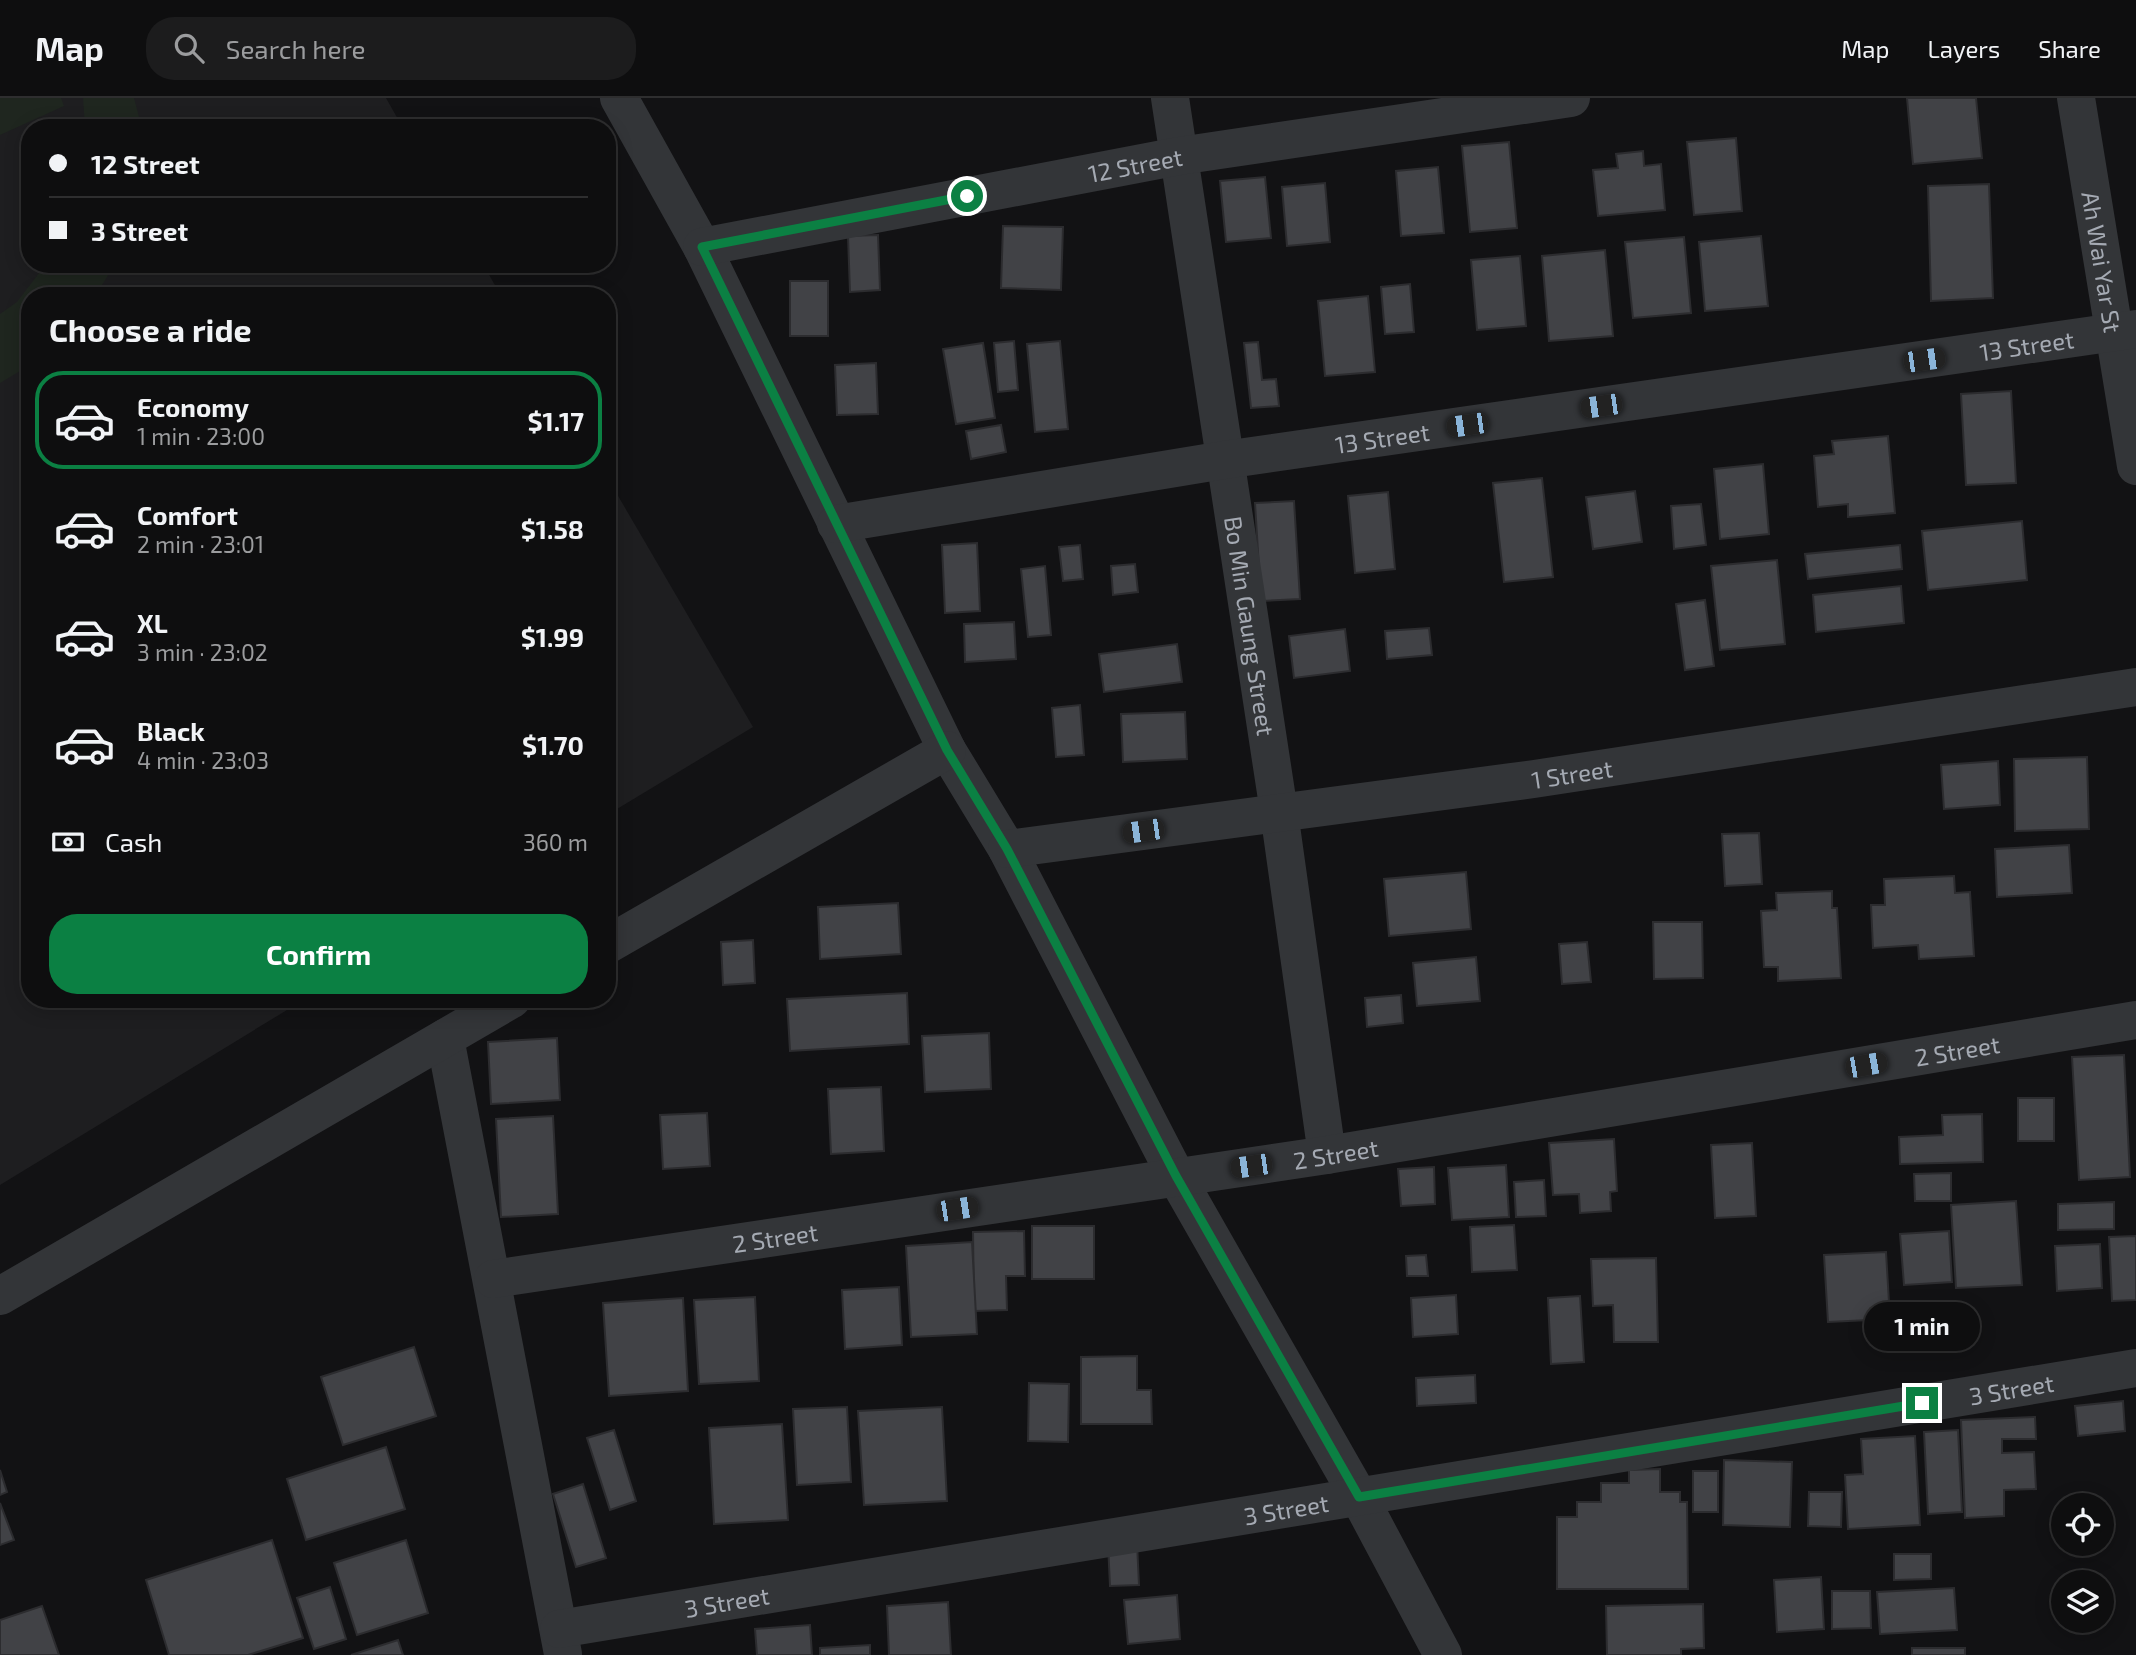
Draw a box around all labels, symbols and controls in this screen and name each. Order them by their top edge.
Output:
search box [146,17,636,80]
text: Map [35,28,104,68]
icon: search [170,29,208,67]
text: Search here [226,33,365,64]
text: Map [1841,34,1889,63]
text: Layers [1927,34,2000,63]
text: Share [2038,34,2101,63]
street label: 12 Street [1086,141,1185,188]
text: 12 Street [91,148,200,179]
route start [951,180,983,212]
street label: Ah Wai Yar St [2077,189,2129,335]
text: 3 Street [91,215,188,246]
text: Choose a ride [49,310,252,348]
street label: 13 Street [1977,324,2076,366]
car [1902,347,1947,373]
icon: car [53,389,116,452]
text: Economy [137,391,249,422]
car [1579,393,1624,419]
text: $1.17 [528,405,584,436]
car [1445,412,1490,438]
street label: 13 Street [1333,416,1431,458]
text: 1 min · 23:00 [137,422,265,450]
icon: car [53,497,116,560]
text: Comfort [137,499,238,530]
text: $1.58 [521,513,584,544]
street label: Bo Min Gaung Street [1220,514,1282,738]
text: 2 min · 23:01 [137,530,264,558]
icon: car [53,605,116,668]
text: XL [137,607,168,638]
text: $1.99 [521,621,584,652]
text: 3 min · 23:02 [137,638,268,666]
icon: car [53,713,116,776]
text: Black [137,715,205,746]
text: $1.70 [522,729,584,760]
text: 4 min · 23:03 [137,746,269,774]
street label: 1 Street [1529,753,1614,794]
car [1121,818,1166,844]
icon: cash [49,823,87,861]
text: Cash [105,826,162,857]
text: 360 m [523,828,588,856]
button: Confirm [49,914,588,994]
street label: 2 Street [1913,1029,2002,1071]
car [1844,1051,1889,1079]
street label: 2 Street [1291,1132,1380,1174]
car [1229,1153,1274,1179]
car [935,1195,980,1223]
street label: 2 Street [730,1216,819,1258]
callout: 1 min [1864,1302,1980,1350]
text: 1 min [1894,1312,1950,1340]
street label: 3 Street [1967,1367,2056,1410]
route end [1906,1387,1938,1419]
street label: 3 Street [1242,1487,1331,1530]
map controls [2051,1493,2114,1633]
button: locate [2051,1493,2114,1556]
button: layers [2051,1570,2114,1633]
street label: 3 Street [682,1580,771,1623]

